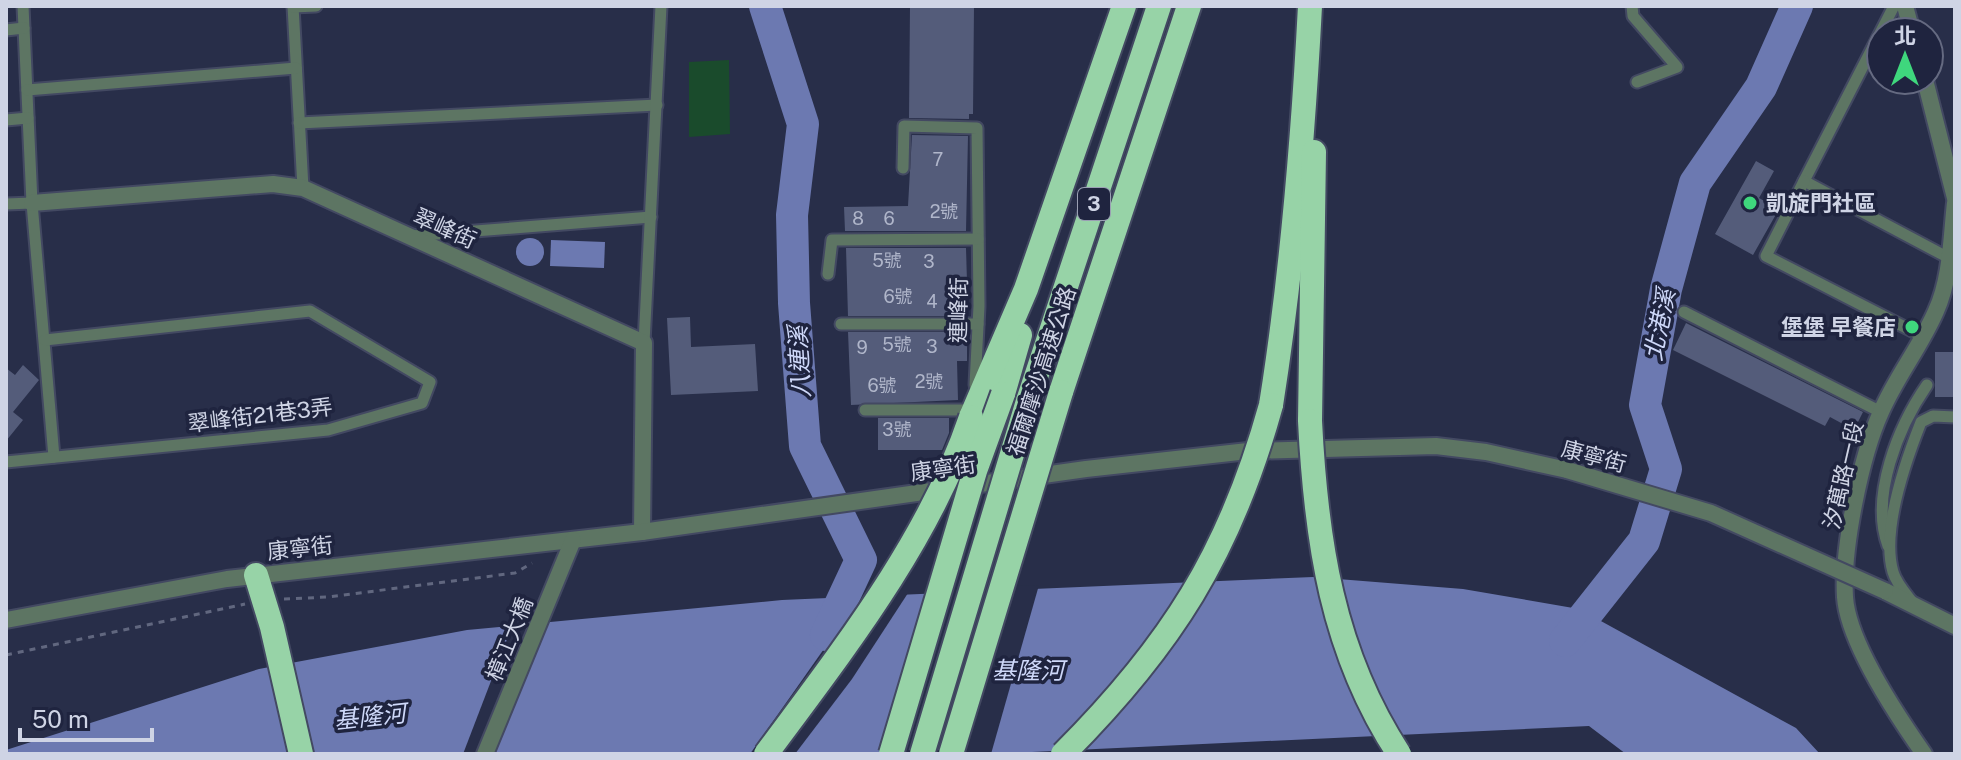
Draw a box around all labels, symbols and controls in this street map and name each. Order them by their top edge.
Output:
north arrow [1865,16,1945,96]
text: 北 [1894,23,1916,49]
house number: 7 [933,149,943,170]
road number: 3 [1078,188,1110,220]
place label: 凱旋門社區 [1766,190,1876,216]
marker: 凱旋門社區 [1741,194,1759,212]
house number: 2號 [930,201,958,222]
street label: 翠峰街 [410,203,480,253]
house number: 8 [852,208,864,229]
house number: 6 [883,208,895,229]
house number: 5號 [872,250,902,271]
house number: 3 [923,251,935,272]
street label: 連峰街 [944,277,972,343]
street label: 福爾摩沙高速公路 [1001,283,1081,459]
water label: 北港溪 [1638,284,1680,363]
house number: 6號 [883,286,913,307]
house number: 4 [926,291,938,312]
place label: 堡堡 早餐店 [1781,314,1896,340]
marker: 堡堡 早餐店 [1903,318,1921,336]
water label: 八連溪 [783,322,815,399]
house number: 5號 [882,334,912,355]
house number: 3 [926,336,938,357]
house number: 9 [856,337,868,358]
house number: 2號 [915,371,943,392]
house number: 6號 [867,375,897,396]
street label: 翠峰街21巷3弄 [186,393,334,437]
street label: 汐萬路一段 [1818,418,1868,532]
house number: 3號 [882,419,912,440]
street label: 康寧街 [1559,435,1629,477]
street label: 康寧街 [909,451,977,485]
street label: 康寧街 [266,532,334,564]
street label: 樟江大橋 [480,593,538,685]
water label: 基隆河 [992,656,1068,684]
scale bar [20,692,152,742]
water label: 基隆河 [333,698,411,734]
text: 50 m [32,705,89,733]

